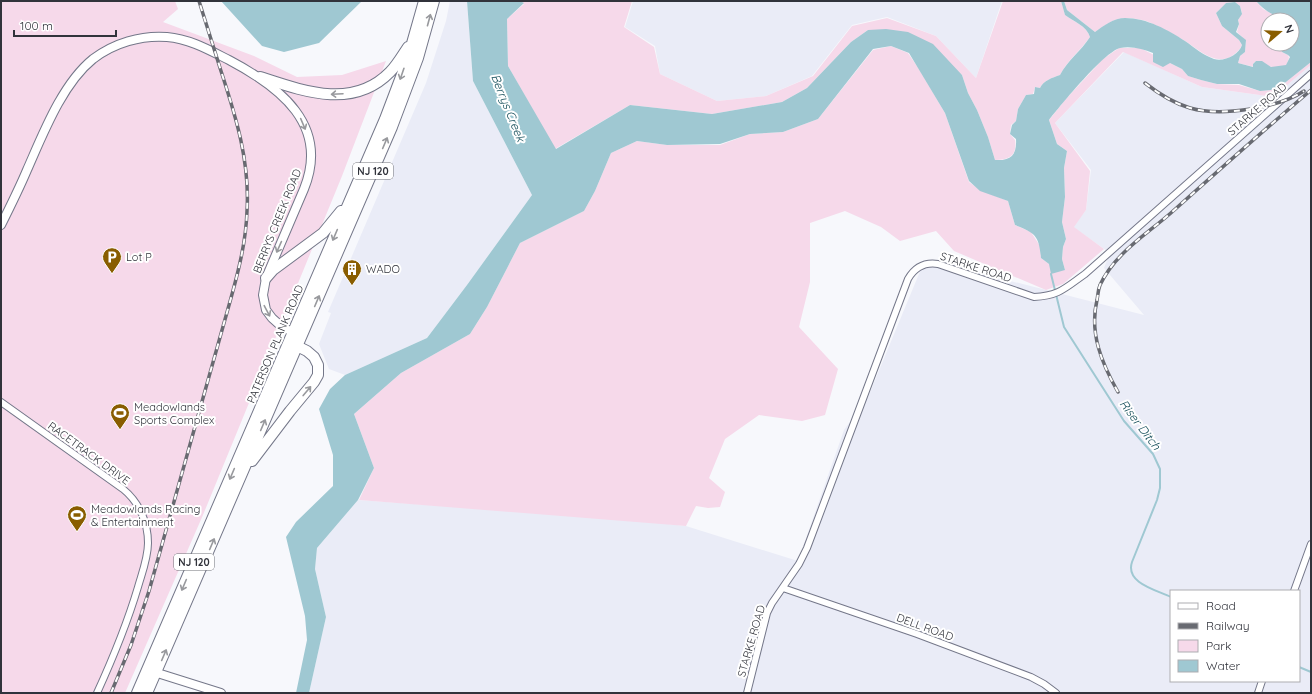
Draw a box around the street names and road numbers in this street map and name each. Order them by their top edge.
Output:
street label: STARKE ROAD [1224,79,1290,139]
road number: NJ 120 [353,163,393,179]
street label: BERRYS CREEK ROAD [250,167,304,275]
street label: STARKE ROAD [939,249,1013,285]
street label: PATERSON PLANK ROAD [244,283,306,405]
street label: RACETRACK DRIVE [45,418,133,488]
road number: NJ 120 [174,554,214,570]
street label: STARKE ROAD [734,603,768,679]
street label: DELL ROAD [895,610,955,644]

